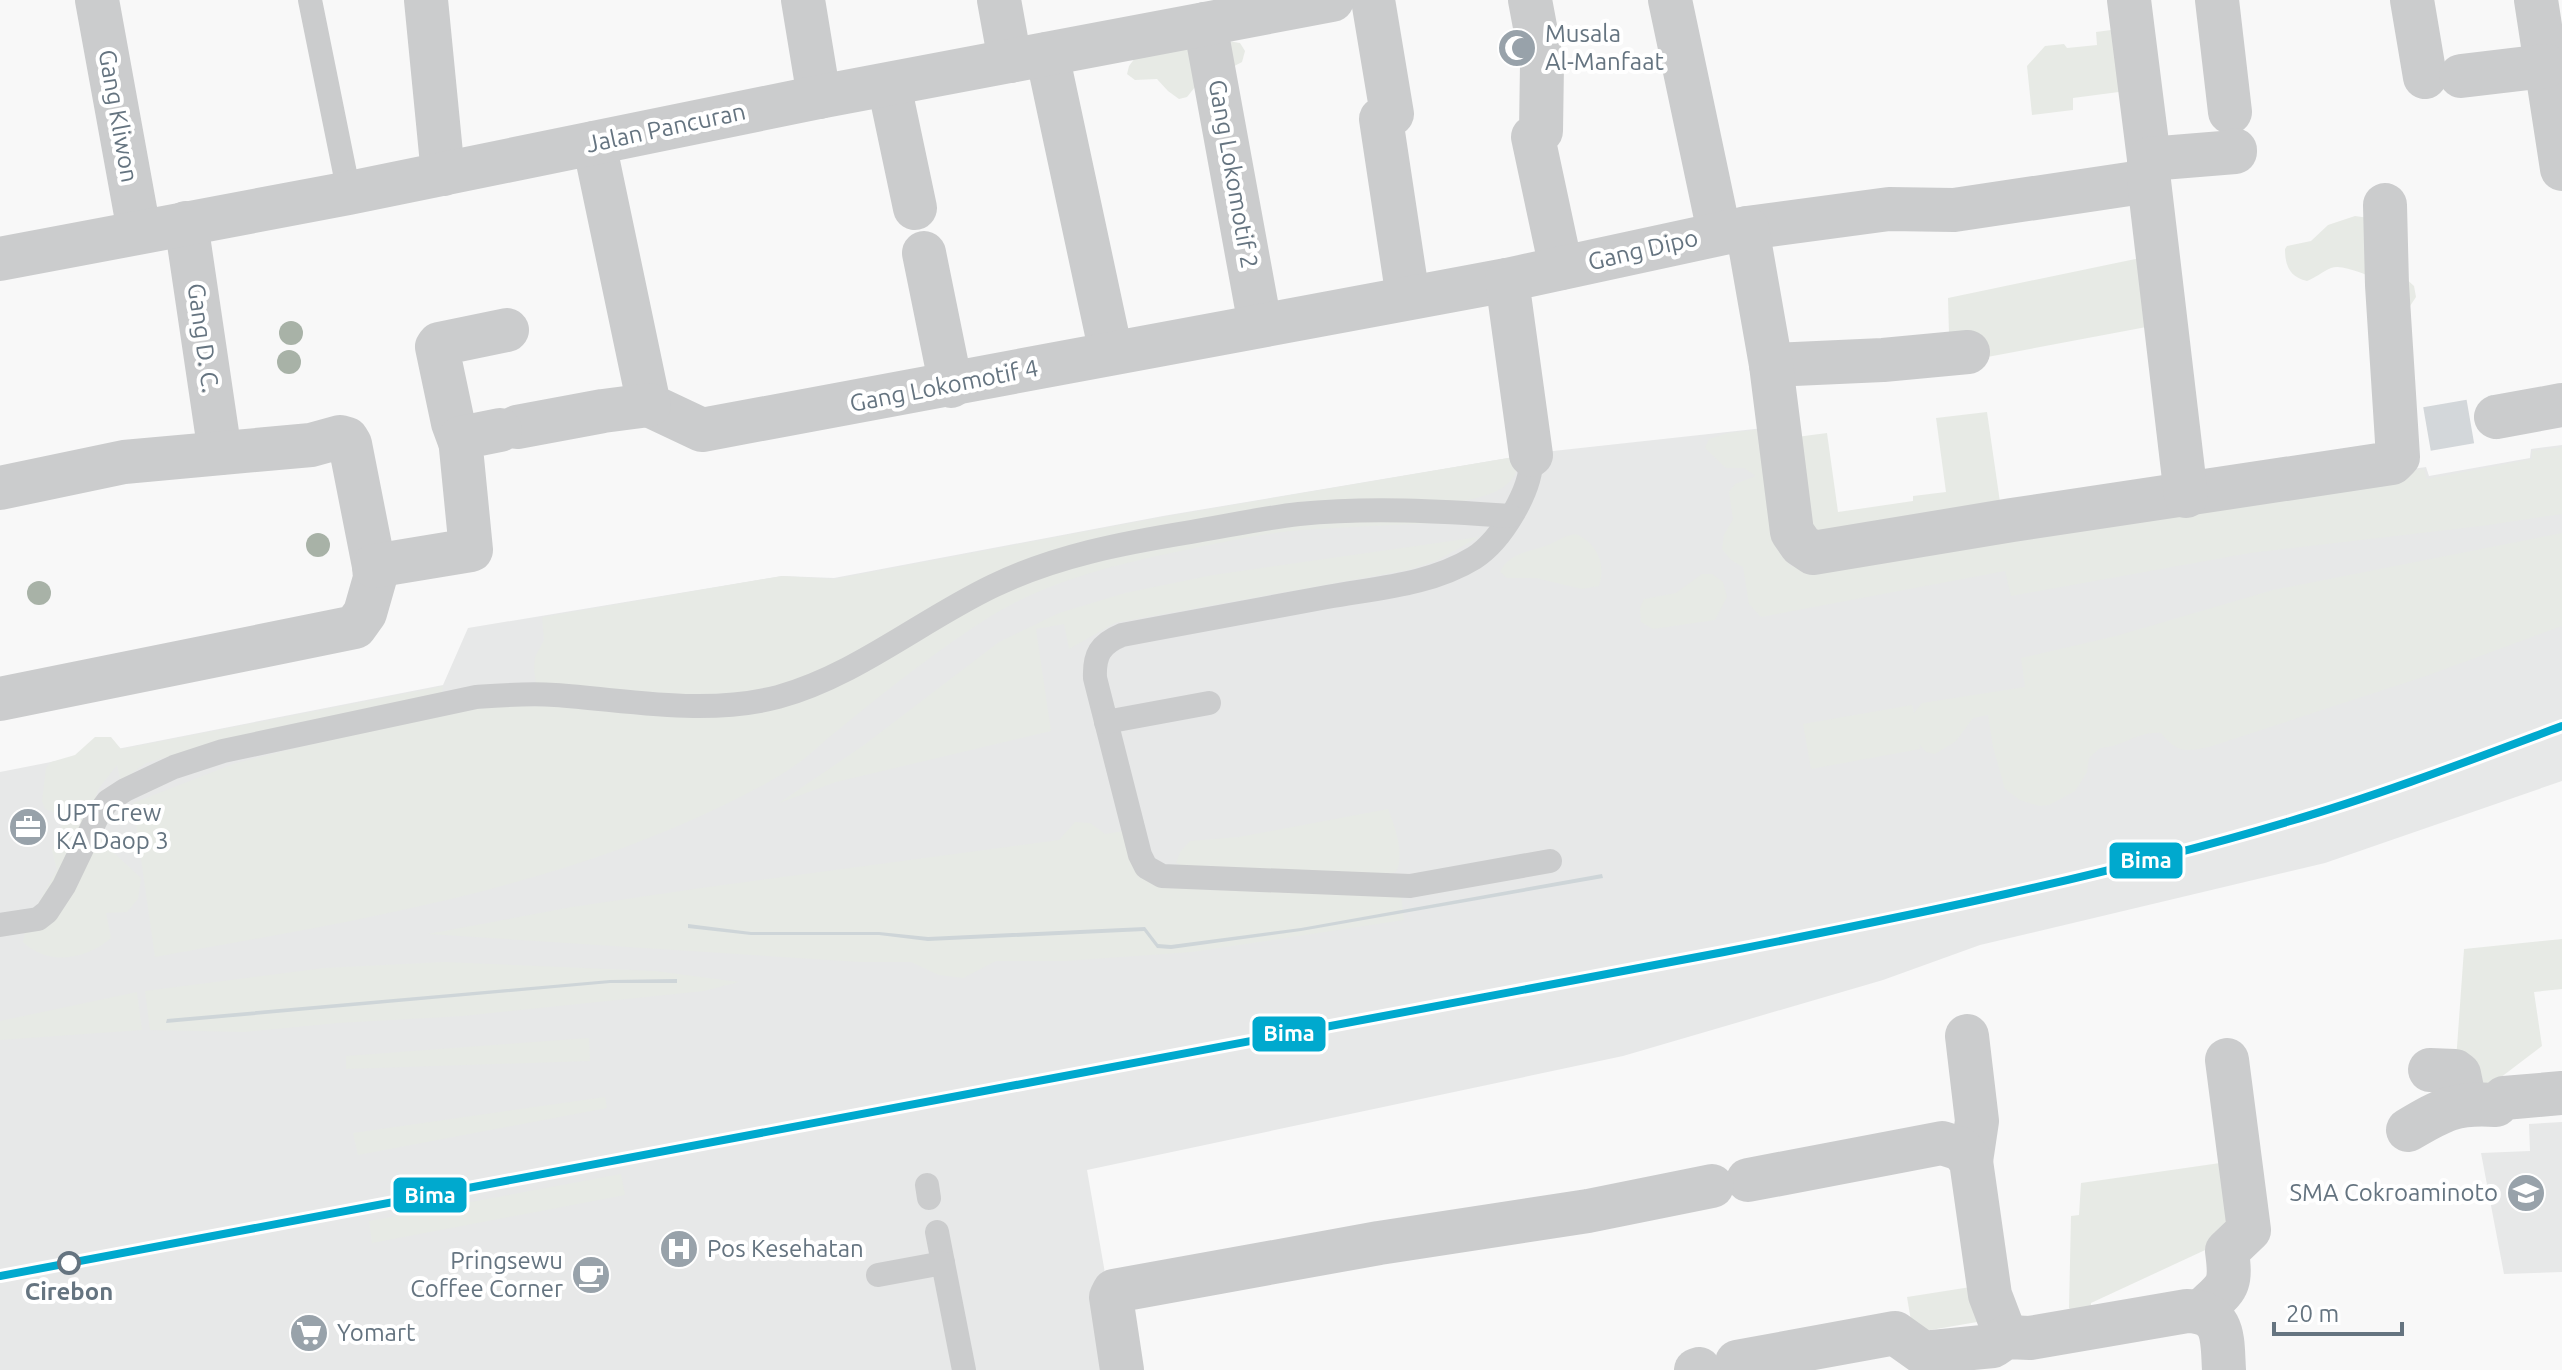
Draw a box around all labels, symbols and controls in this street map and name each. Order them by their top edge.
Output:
place label: Musala Al-Manfaat [1545,20,1665,75]
mosque icon: Musala Al-Manfaat [1496,27,1538,69]
street label: Gang Kliwon [94,47,143,184]
street label: Gang Lokomotif 2 [1204,77,1263,270]
street label: Jalan Pancuran [584,97,748,158]
street label: Gang Dipo [1585,224,1701,275]
street label: Gang D. C. [182,282,225,394]
street label: Gang Lokomotif 4 [847,354,1040,417]
place label: UPT Crew KA Daop 3 [56,799,169,854]
office icon: UPT Crew KA Daop 3 [7,806,49,848]
line badge: Bima [2108,841,2184,880]
text: Bima [2120,847,2172,872]
line badge: Bima [1251,1015,1327,1053]
text: Bima [1263,1020,1315,1045]
school or university icon: SMA Cokroaminoto [2505,1172,2547,1214]
line badge: Bima [392,1176,468,1214]
place label: SMA Cokroaminoto [2289,1179,2498,1206]
text: Bima [404,1182,456,1207]
hospital icon: Pos Kesehatan [658,1228,700,1270]
place label: Pos Kesehatan [707,1235,864,1262]
place label: Pringsewu Coffee Corner [410,1247,563,1302]
marker: Cirebon [58,1252,80,1274]
cafe icon: Pringsewu Coffee Corner [570,1254,612,1296]
place label: Cirebon [25,1278,113,1305]
scale bar [2274,1286,2402,1336]
text: 20 m [2286,1300,2339,1327]
supermarket icon: Yomart [288,1312,330,1354]
place label: Yomart [337,1319,416,1346]

